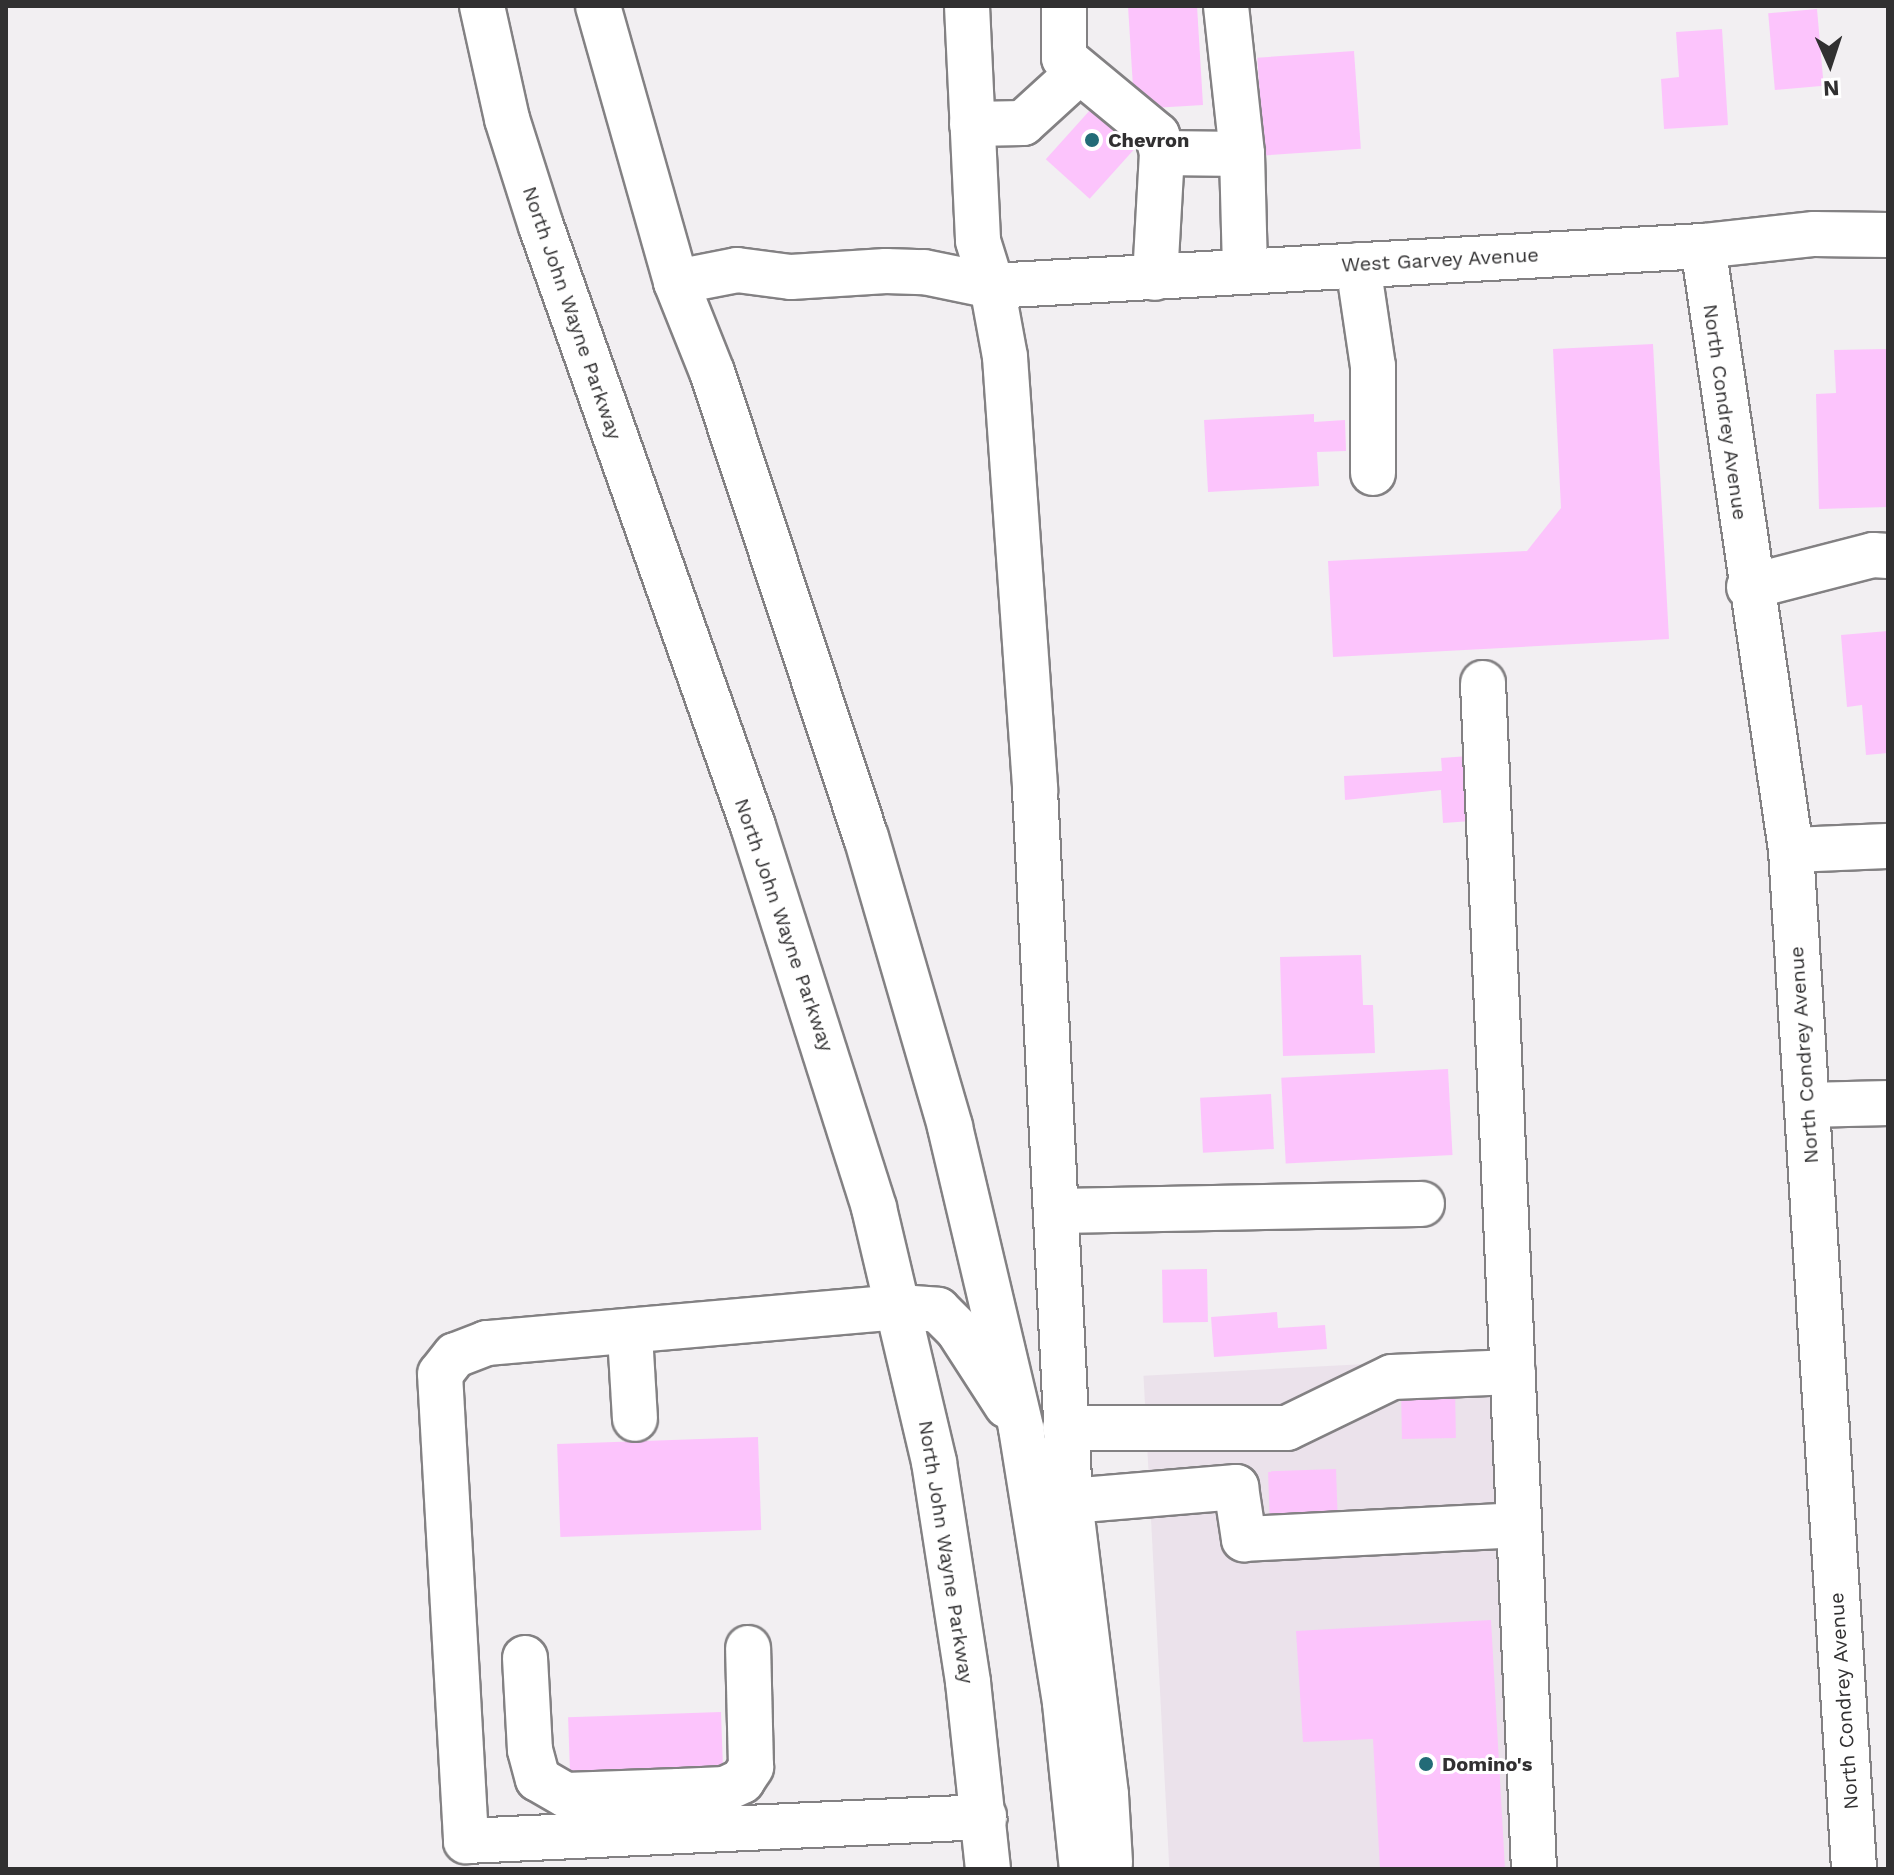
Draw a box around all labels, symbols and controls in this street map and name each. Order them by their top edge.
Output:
north arrow [1790,24,1870,104]
text: N [1822,76,1840,101]
place label: Chevron [1108,128,1189,152]
marker: Chevron [1083,131,1101,149]
street label: North John Wayne Parkway [517,183,627,443]
street label: West Garvey Avenue [1340,243,1540,277]
street label: North Condrey Avenue [1698,302,1752,522]
street label: North John Wayne Parkway [729,795,839,1055]
street label: North Condrey Avenue [1784,945,1824,1165]
street label: North John Wayne Parkway [913,1418,979,1686]
street label: North Condrey Avenue [1824,1591,1864,1811]
place label: Domino's [1442,1752,1532,1776]
marker: Domino's [1417,1755,1435,1773]

